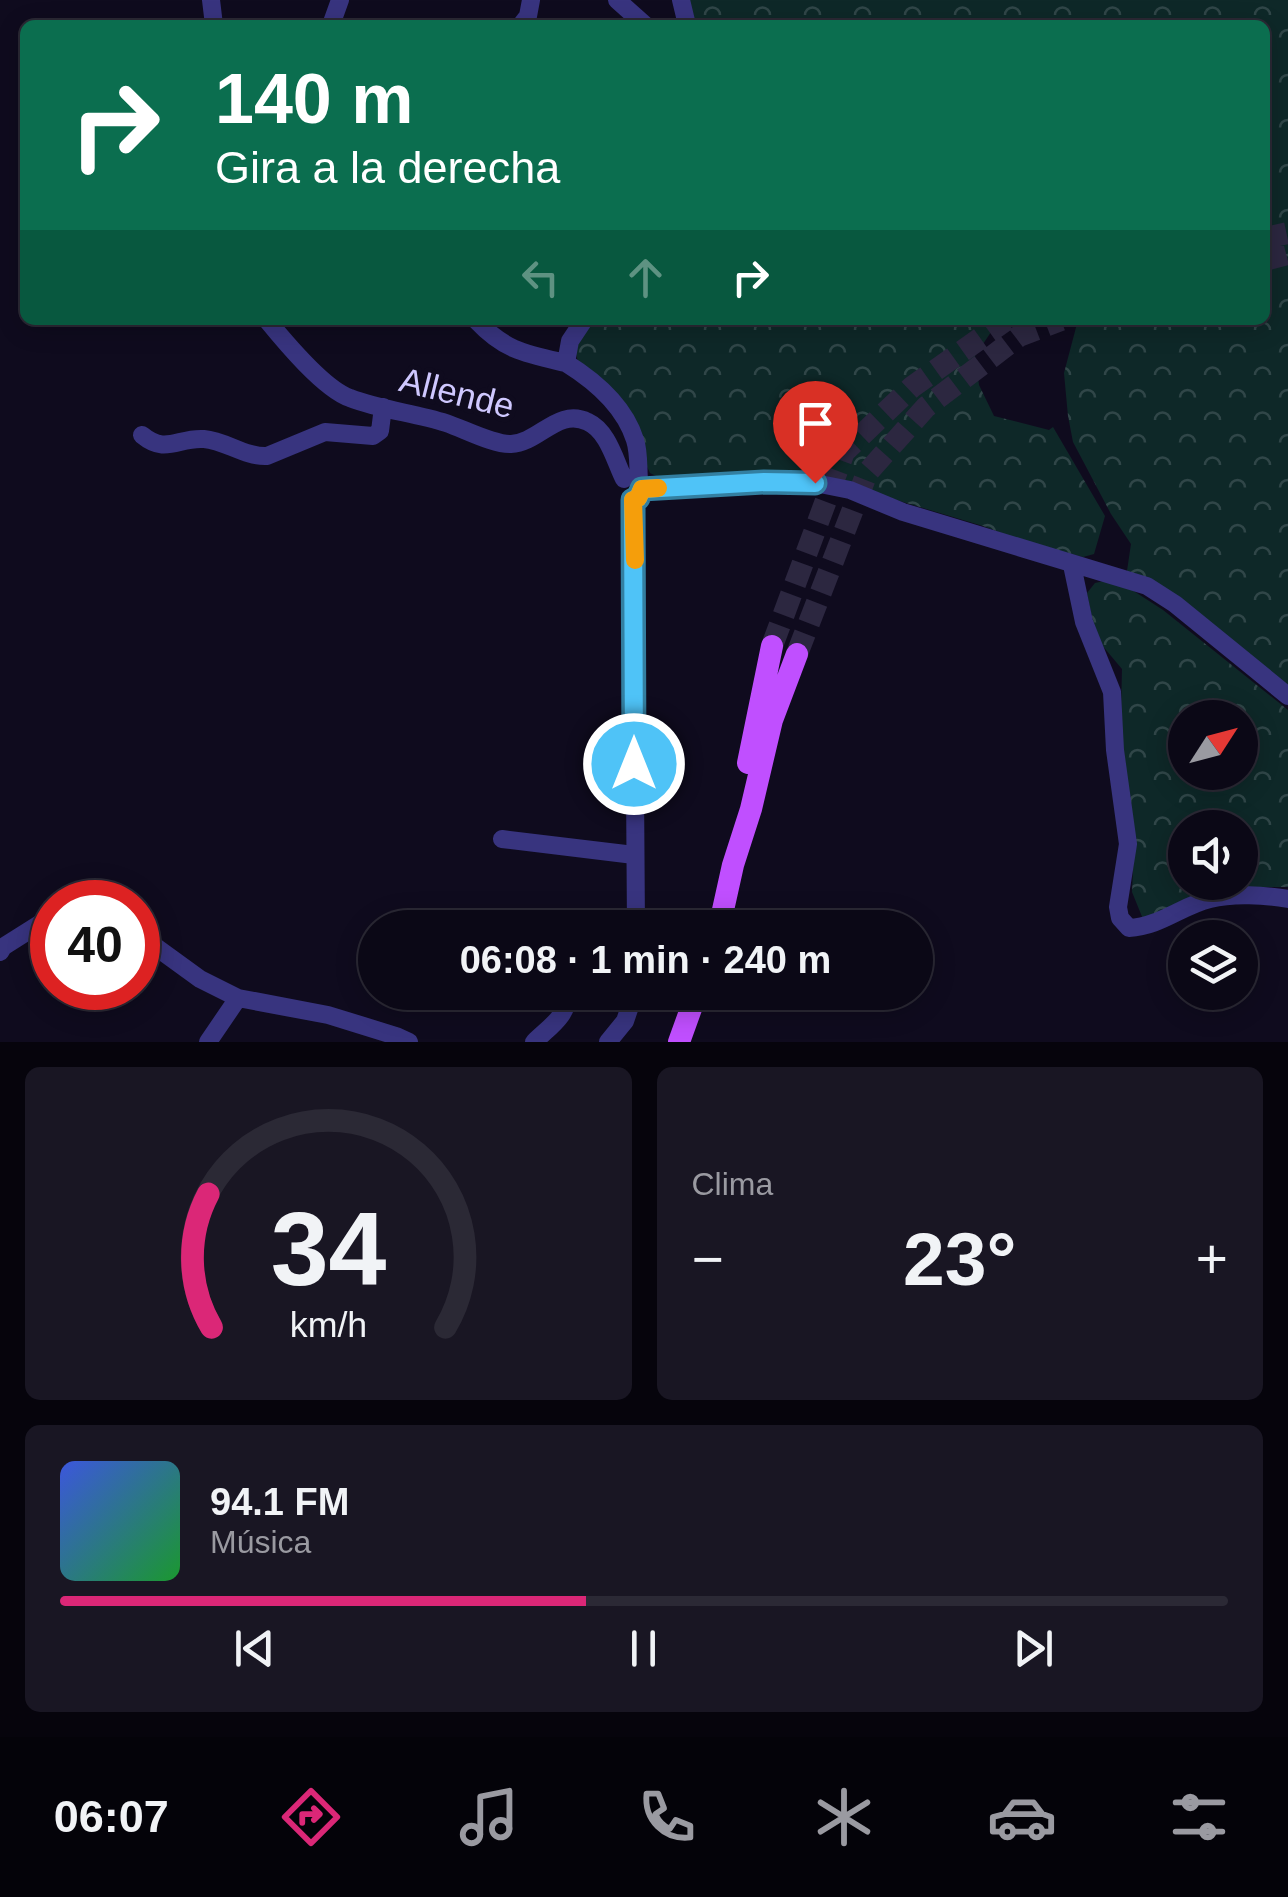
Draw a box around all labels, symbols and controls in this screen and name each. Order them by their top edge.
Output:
icon: right [50,60,180,190]
text: 140 m [215,60,413,138]
text: Gira a la derecha [215,142,560,193]
icon: left [513,250,568,305]
icon: ahead [618,250,673,305]
icon: right [723,250,778,305]
street label: Allende [396,359,518,426]
pin [773,381,858,484]
icon: arrive [788,396,843,451]
north arrow [1168,700,1258,790]
map controls [1168,700,1258,1010]
position arrow [582,712,686,816]
button: sound [1168,810,1258,900]
speed limit sign: 40 [30,880,160,1010]
button: layers [1168,920,1258,1010]
text: 06:08 · 1 min · 240 m [460,939,831,981]
text: Clima [692,1166,773,1202]
text: 34 [270,1191,386,1307]
text: 23° [903,1217,1016,1301]
text: − [692,1228,724,1290]
text: + [1196,1228,1228,1290]
text: km/h [290,1305,367,1345]
text: 94.1 FM [210,1481,349,1523]
text: Música [210,1524,311,1560]
icon: previous [227,1621,282,1676]
icon: pause [616,1621,671,1676]
icon: next [1006,1621,1061,1676]
icon: directions [276,1782,346,1852]
icon: music [454,1782,524,1852]
icon: phone [632,1782,702,1852]
icon: climate [809,1782,879,1852]
icon: car [987,1782,1057,1852]
icon: filters [1164,1782,1234,1852]
text: 06:07 [54,1791,169,1842]

